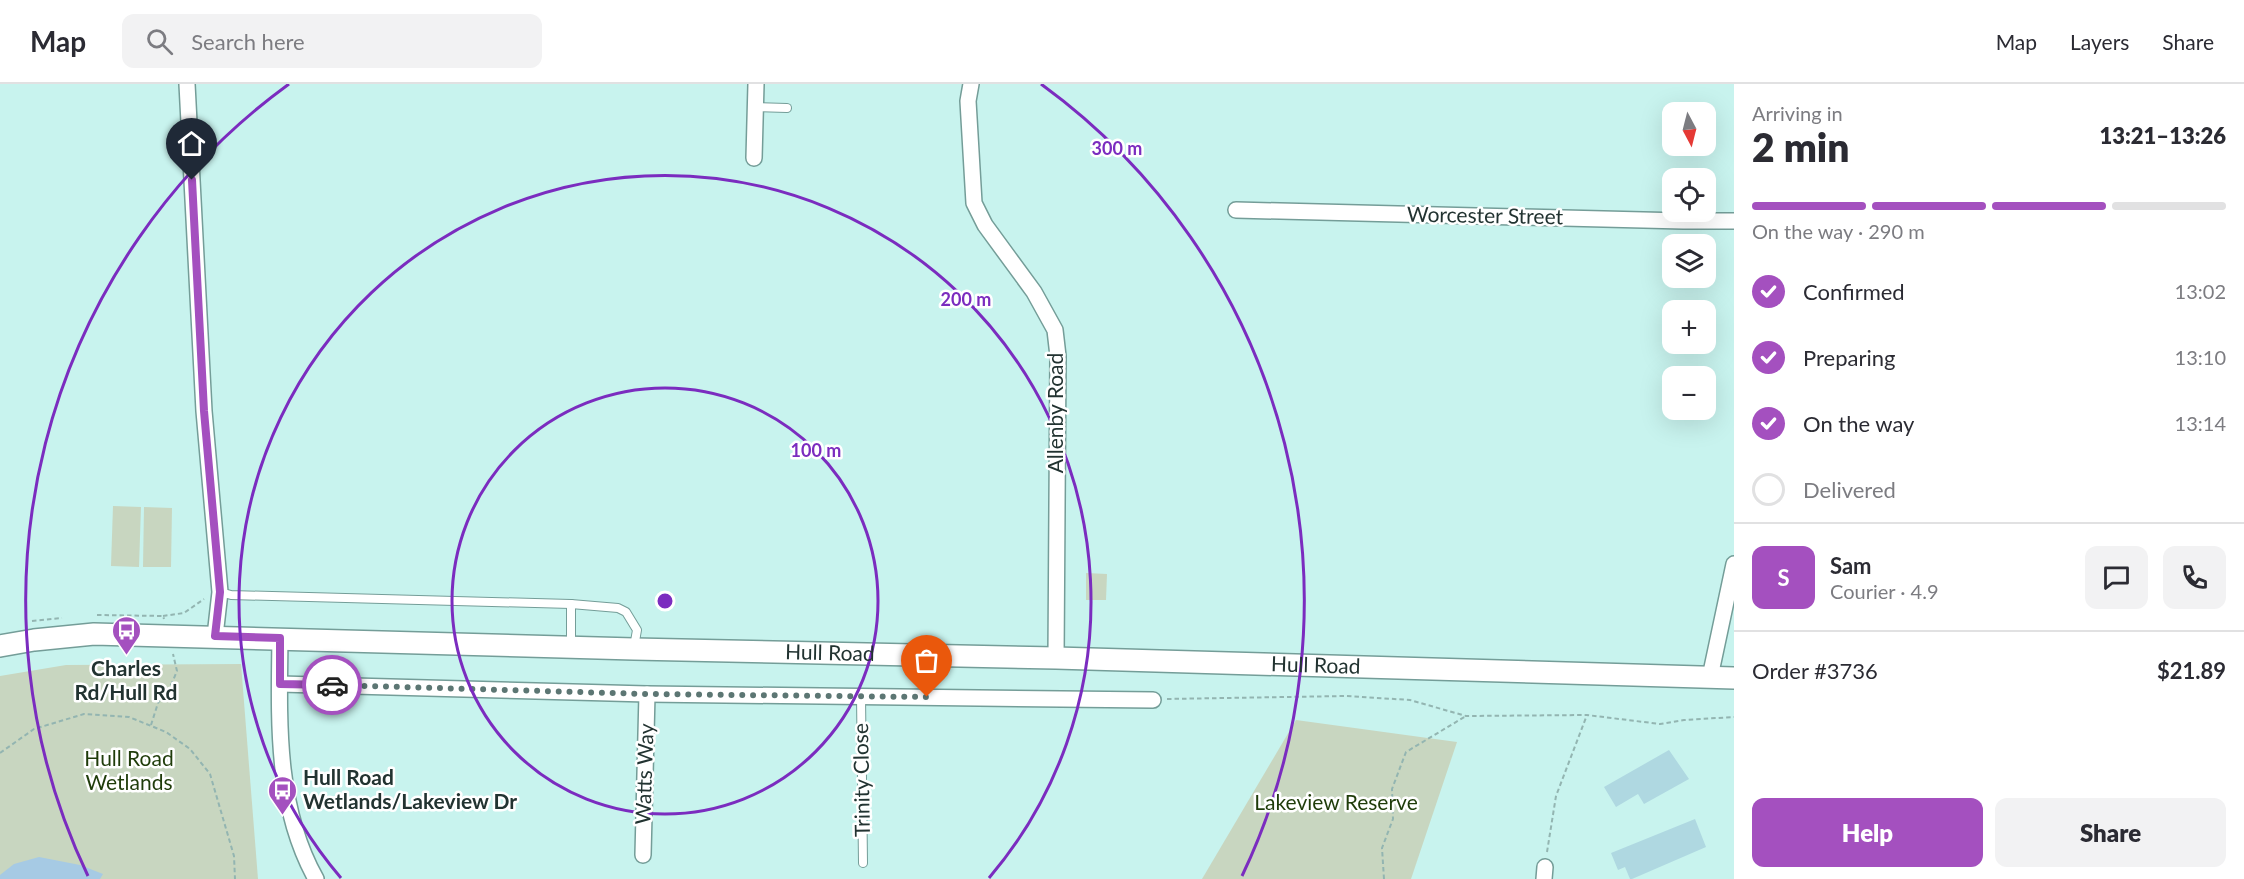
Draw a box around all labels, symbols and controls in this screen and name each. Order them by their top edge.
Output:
search box [122,14,542,68]
text: Map [30,24,86,58]
icon: search [143,25,176,58]
text: Search here [191,28,305,55]
text: Map [1996,29,2037,54]
text: Layers [2070,29,2129,54]
text: Share [2162,29,2214,54]
text: Arriving in [1752,101,1843,125]
north arrow [1662,102,1716,156]
map controls [1662,102,1716,420]
pin [166,118,217,180]
text: 13:21–13:26 [2100,122,2226,149]
text: 2 min [1752,124,1849,170]
icon: home [175,127,208,160]
text: 300 m [1092,137,1142,159]
button: locate [1662,168,1716,222]
street label: Worcester Street [1407,201,1564,228]
text: On the way · 290 m [1752,219,1925,243]
button: layers [1662,234,1716,288]
icon: check [1752,275,1785,308]
text: Confirmed [1803,278,1905,305]
text: 13:02 [2175,279,2226,303]
text: 200 m [941,288,991,310]
button: + [1662,300,1716,354]
icon: check [1752,341,1785,374]
text: Preparing [1803,344,1895,371]
text: 13:10 [2175,345,2226,369]
street label: Allenby Road [1042,353,1067,473]
button: − [1662,366,1716,420]
icon: check [1752,407,1785,440]
text: On the way [1803,410,1914,437]
text: 13:14 [2175,411,2226,435]
text: 100 m [791,439,841,461]
text: Delivered [1803,476,1896,503]
button: chat [2085,546,2148,609]
button: phone [2163,546,2226,609]
text: Sam [1830,552,1872,579]
text: S [1777,564,1790,591]
text: Courier · 4.9 [1830,579,1939,603]
centre of rings [655,591,675,611]
bus stop icon: Charles Rd/Hull Rd [110,614,142,656]
pin [901,635,952,697]
street label: Hull Road [785,638,875,665]
icon: bag [910,644,943,677]
street label: Hull Road [1271,650,1361,678]
place label: Charles Rd/Hull Rd [75,655,177,704]
courier [302,655,362,715]
text: Order #3736 [1752,657,1878,684]
text: $21.89 [2157,657,2226,684]
icon: car [316,669,349,702]
street label: Watts Way [629,723,658,825]
street label: Trinity Close [847,723,874,837]
park label: Hull Road Wetlands [84,745,174,794]
place label: Hull Road Wetlands/Lakeview Dr [303,764,517,813]
bus stop icon: Hull Road Wetlands/Lakeview Dr [266,774,298,816]
park label: Lakeview Reserve [1254,789,1418,814]
button: Help [1752,798,1983,867]
button: Share [1995,798,2226,867]

